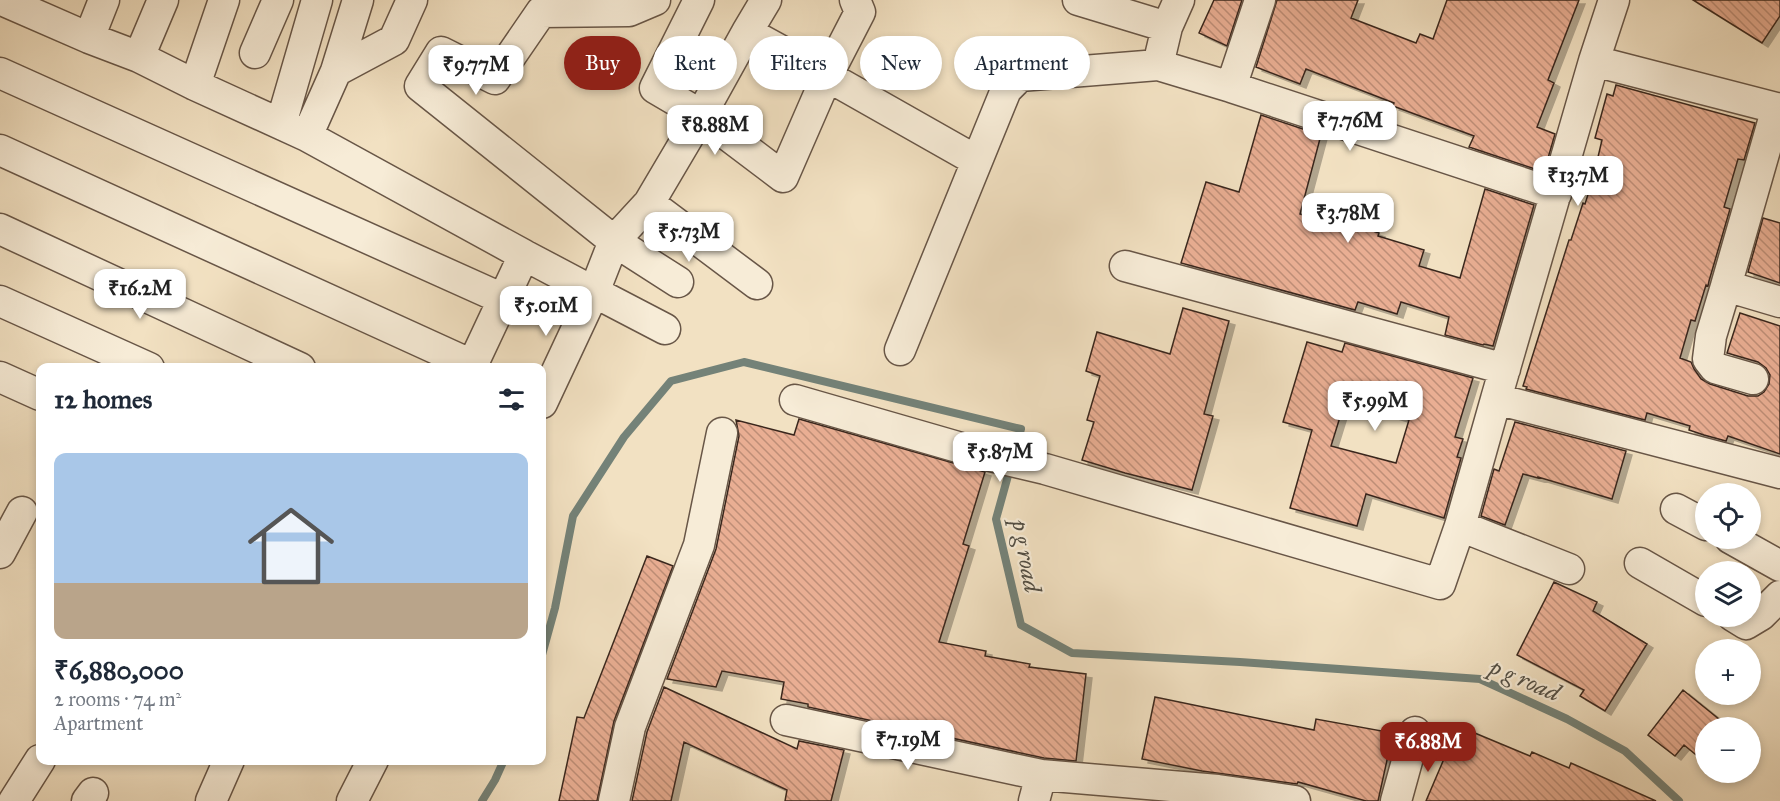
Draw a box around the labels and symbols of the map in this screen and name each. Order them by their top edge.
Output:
pin: ₹9.77M [427,45,525,96]
pin: ₹7.76M [1301,101,1399,152]
pin: ₹8.88M [666,105,764,156]
pin: ₹13.7M [1529,156,1627,207]
pin: ₹3.78M [1299,193,1397,244]
pin: ₹5.73M [640,212,738,263]
pin: ₹16.2M [91,269,189,320]
pin: ₹5.01M [497,286,595,337]
pin: ₹5.99M [1326,381,1424,432]
pin: ₹5.87M [951,432,1049,483]
water label: p g road [1004,514,1048,596]
water label: p g road [1483,651,1566,709]
pin: ₹7.19M [859,720,957,771]
pin: ₹6.88M [1379,722,1477,773]

